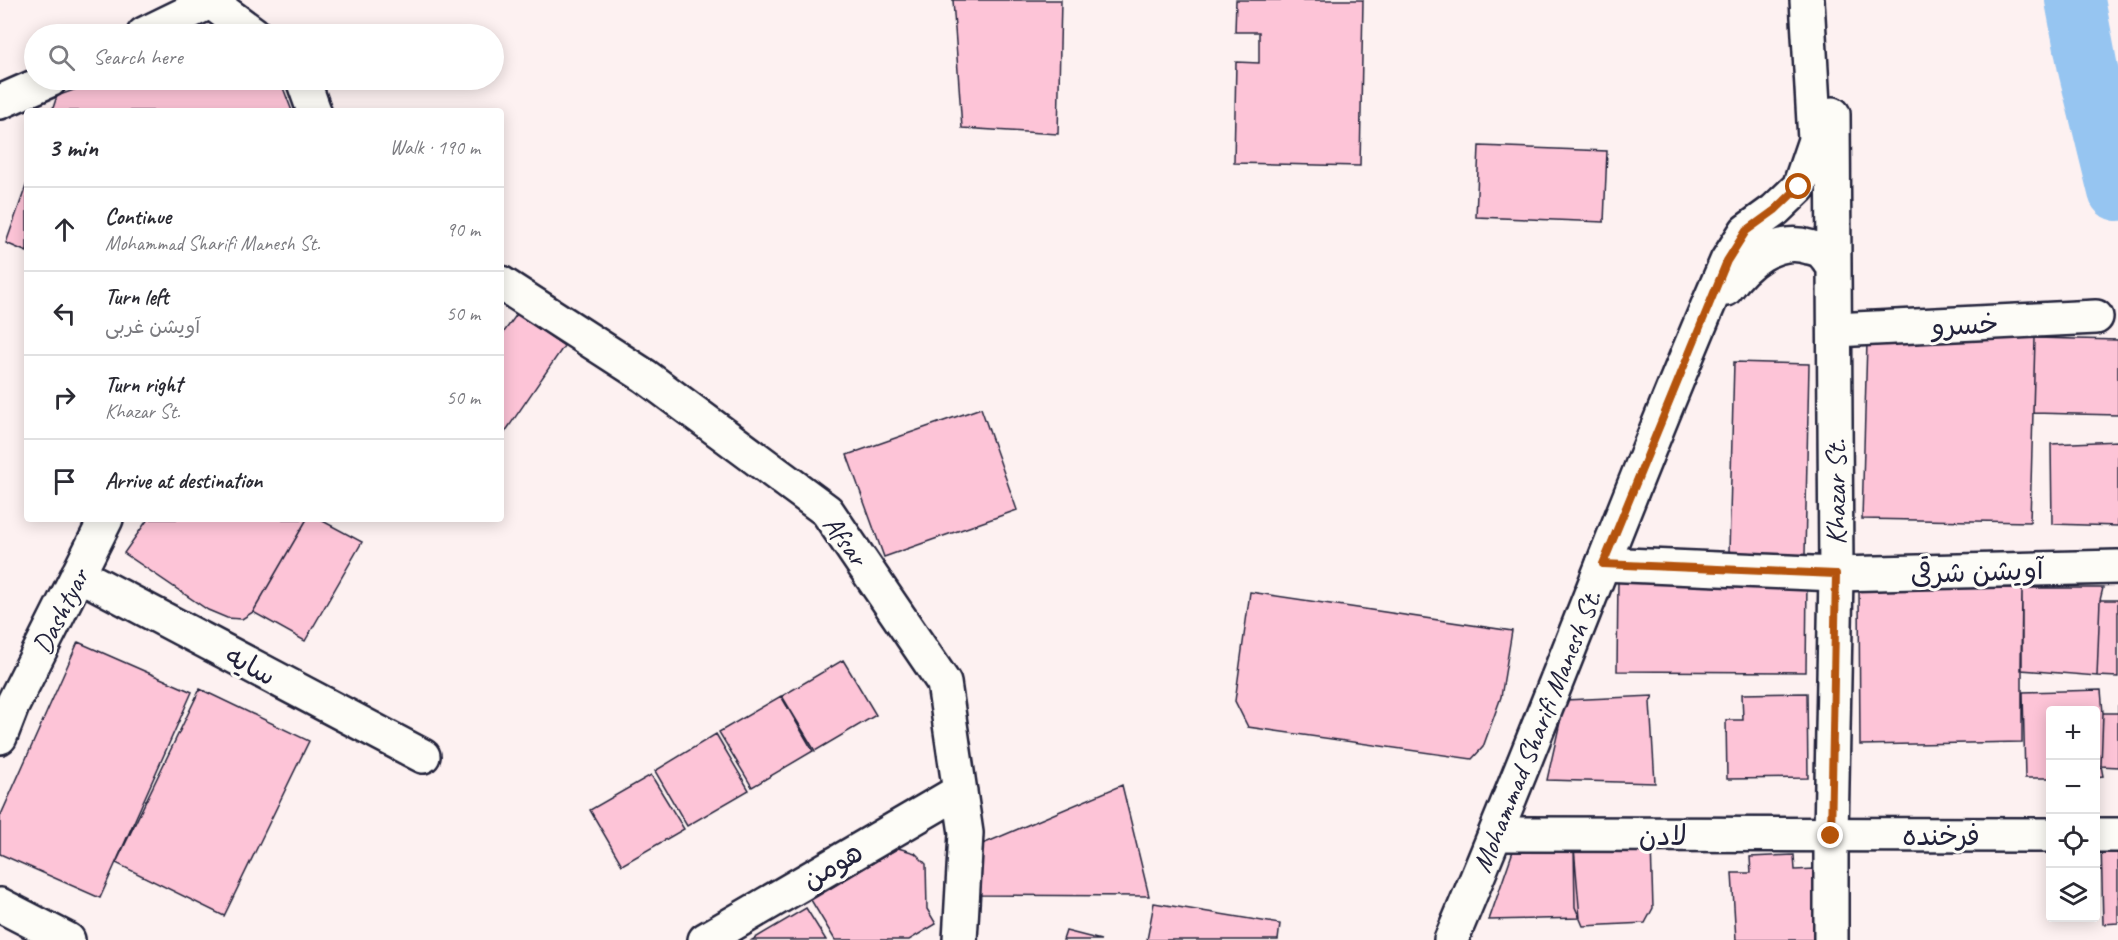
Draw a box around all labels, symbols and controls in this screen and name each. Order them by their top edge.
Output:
search box [24,24,504,90]
icon: search [45,41,78,74]
text: Search here [93,43,183,71]
text: 3 min [48,131,98,164]
text: Walk · 190 m [390,135,480,160]
route start [1785,173,1811,199]
text: Continue [105,203,171,231]
icon: ahead [48,213,81,246]
text: 90 m [446,217,480,242]
text: Mohammad Sharifi Manesh St. [105,231,320,256]
text: Turn left [105,283,169,311]
icon: left [48,297,81,330]
text: 50 m [446,301,480,326]
street label: خسرو [1929,305,1999,344]
text: آویشن غربی [105,314,200,339]
text: Turn right [105,371,182,399]
icon: right [48,381,81,414]
text: 50 m [446,385,480,410]
text: Khazar St. [105,399,180,424]
street label: Khazar St. [1818,439,1853,545]
icon: arrive [48,465,81,498]
text: Arrive at destination [105,467,262,495]
street label: Afsar [816,508,877,574]
street label: آویشن شرقی [1910,552,2045,591]
street label: Dashtyar [24,561,98,660]
street label: Mohammad Sharifi Manesh St. [1464,585,1609,877]
street label: سایه [219,638,282,693]
map controls [2046,706,2100,922]
button: + [2046,706,2100,760]
button: − [2046,760,2100,814]
button: locate [2046,814,2100,868]
street label: لادن [1639,818,1687,853]
street label: فرخنده [1902,818,1980,853]
route end [1817,822,1843,848]
street label: هومن [796,834,869,897]
button: layers [2046,868,2100,922]

